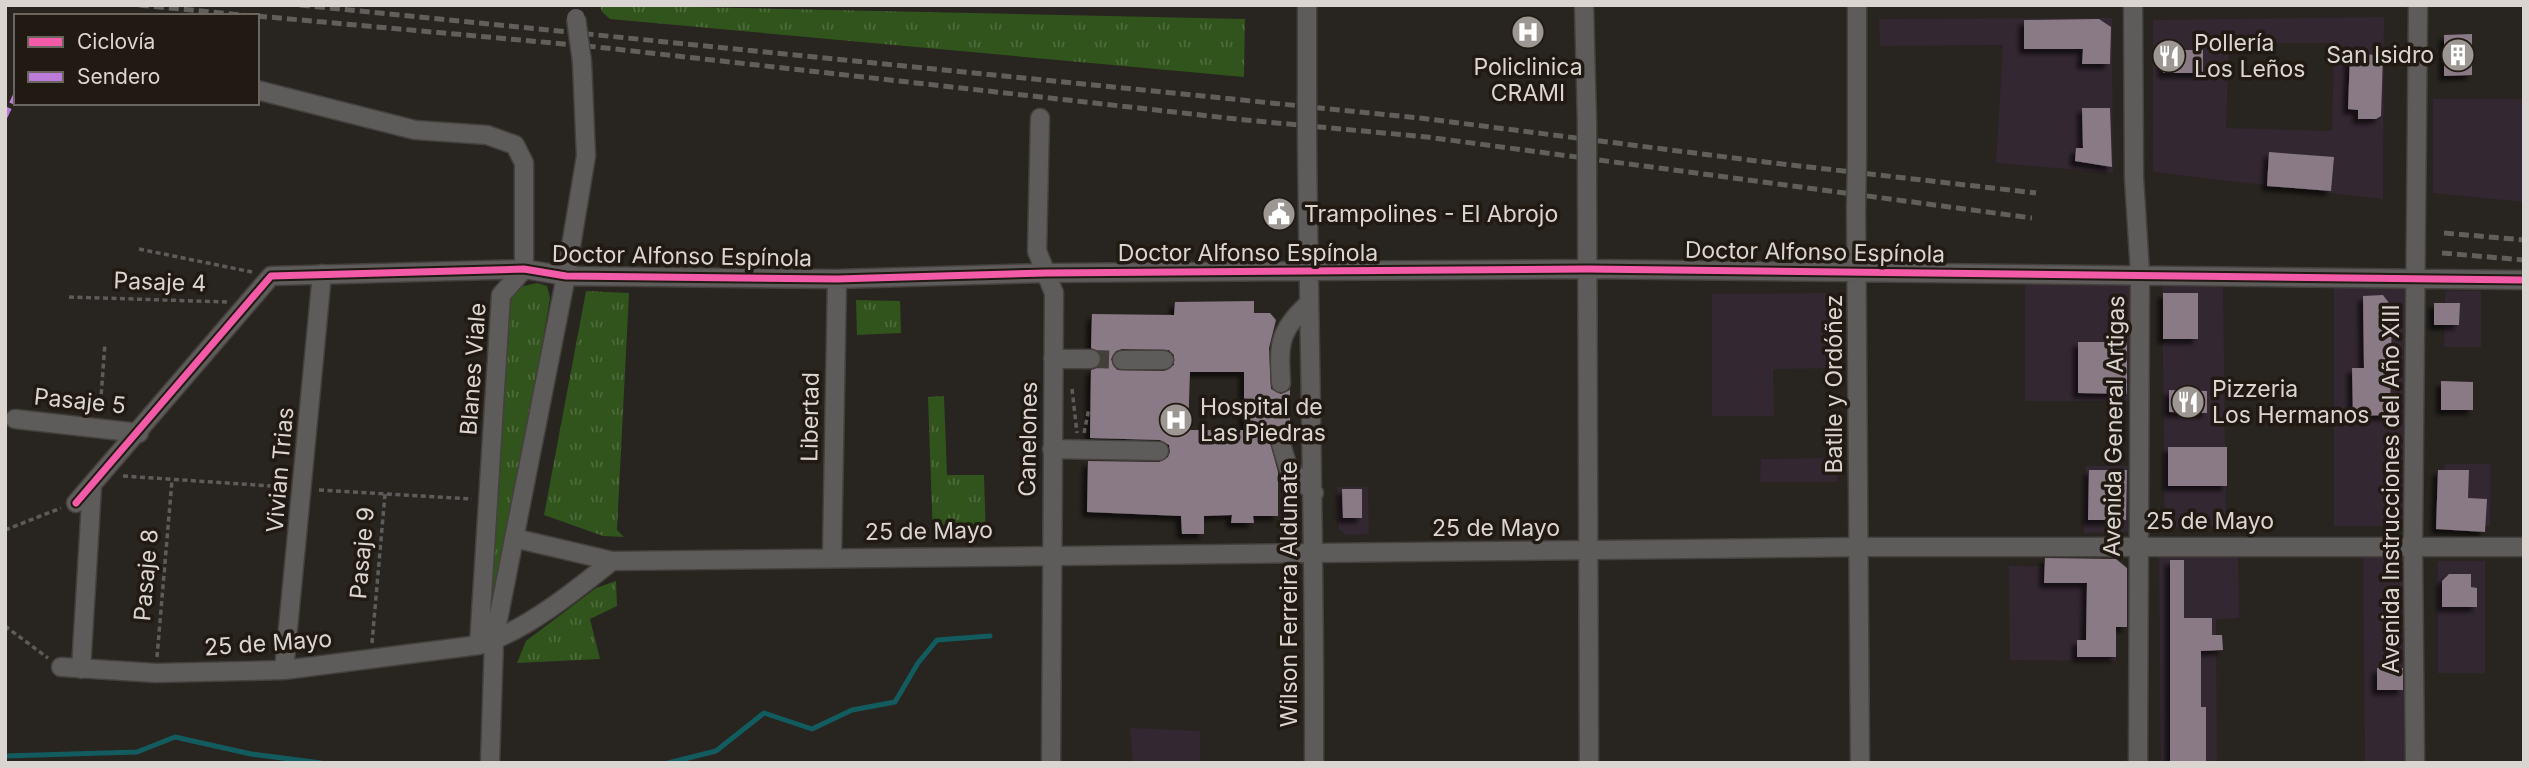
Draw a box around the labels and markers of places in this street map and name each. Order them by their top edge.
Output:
hospital icon: Policlinica CRAMI [1509,13,1547,51]
place label: Pollería Los Leños [2194,29,2305,83]
building icon: San Isidro [2439,36,2477,74]
restaurant icon: Pollería Los Leños [2150,37,2188,75]
place label: San Isidro [2326,41,2434,69]
place label: Policlinica CRAMI [1473,53,1583,107]
public building icon: Trampolines - El Abrojo [1260,195,1298,233]
place label: Trampolines - El Abrojo [1304,200,1558,228]
place label: Pizzeria Los Hermanos [2212,375,2370,429]
restaurant icon: Pizzeria Los Hermanos [2169,383,2207,421]
place label: Hospital de Las Piedras [1200,393,1326,447]
hospital icon: Hospital de Las Piedras [1157,401,1195,439]

